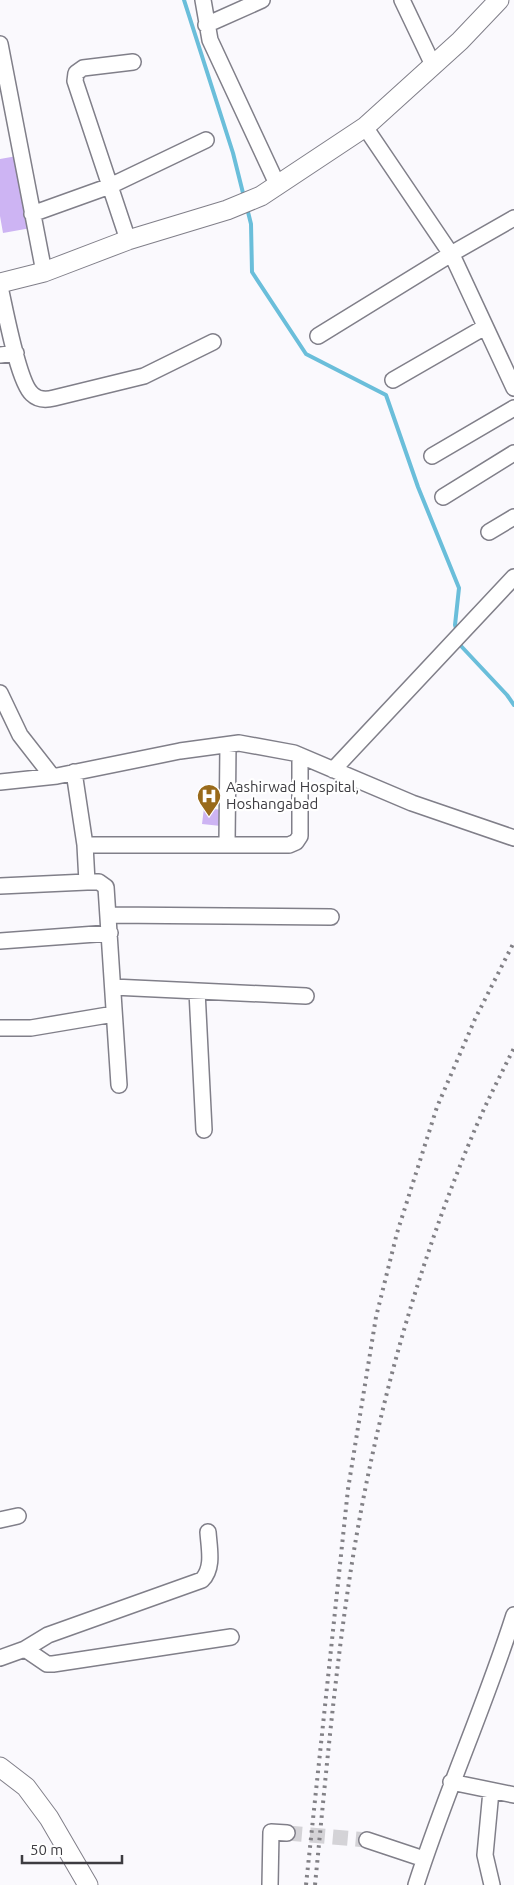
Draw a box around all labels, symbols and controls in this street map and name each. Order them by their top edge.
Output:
place label: Aashirwad Hospital, Hoshangabad [226,778,359,812]
hospital icon: Aashirwad Hospital, Hoshangabad [196,783,222,817]
scale bar [22,1832,122,1864]
text: 50 m [30,1841,63,1858]

